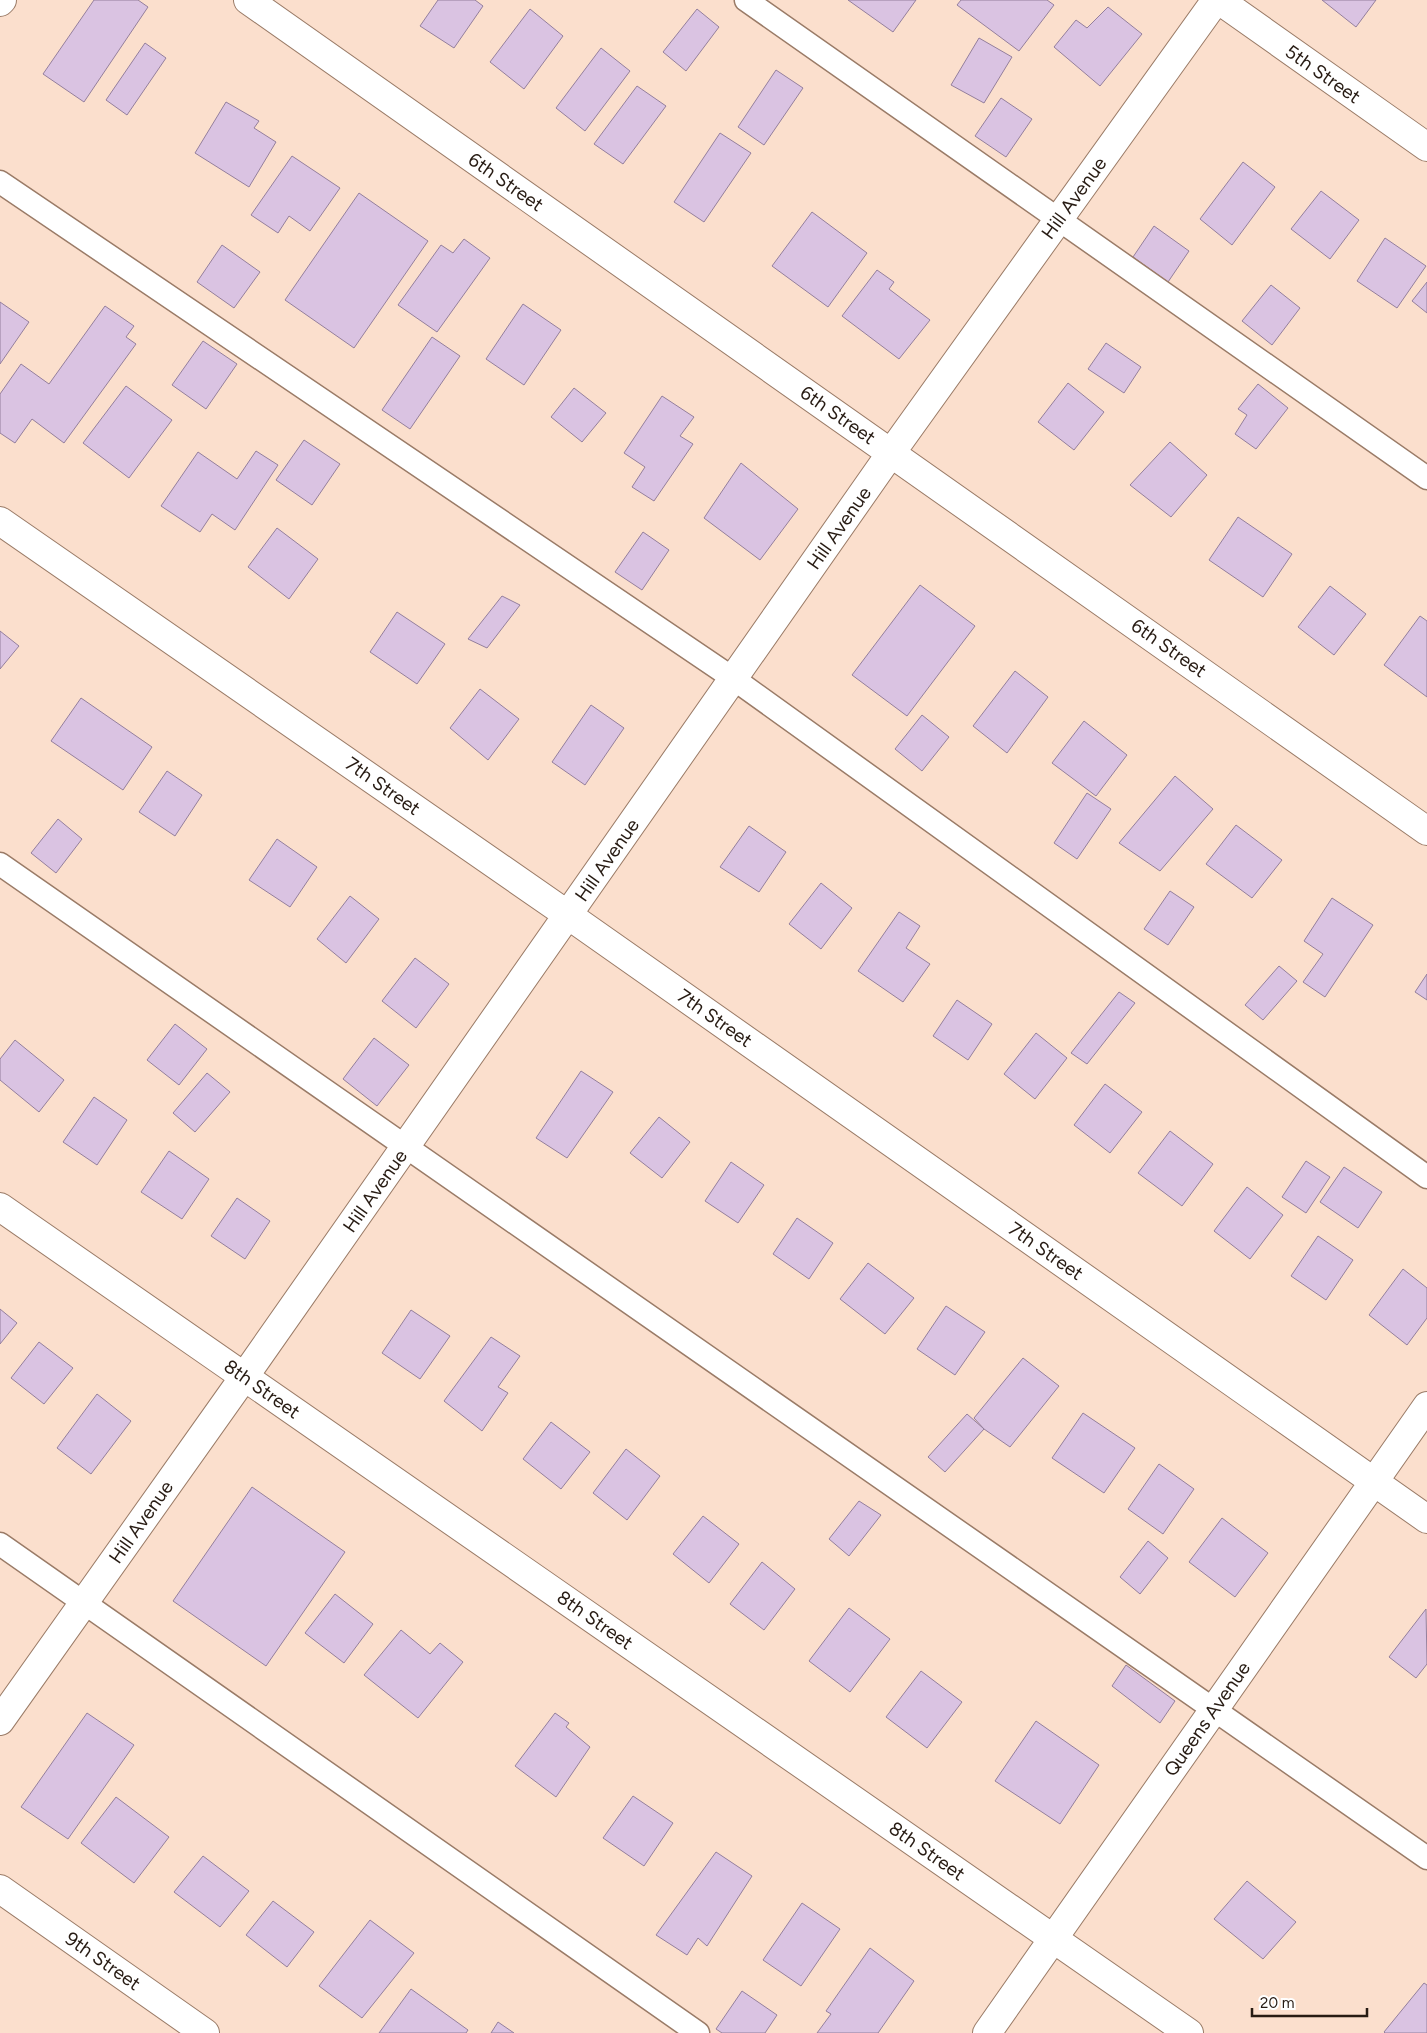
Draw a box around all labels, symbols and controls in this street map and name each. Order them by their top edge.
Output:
street label: 5th Street [1281,40,1365,108]
street label: 6th Street [464,148,548,216]
street label: Hill Avenue [1036,152,1112,244]
street label: 6th Street [796,381,880,449]
street label: Hill Avenue [802,482,876,574]
street label: 6th Street [1127,614,1211,682]
street label: 7th Street [341,752,425,820]
street label: Hill Avenue [570,814,644,906]
street label: 7th Street [673,984,757,1052]
street label: Hill Avenue [338,1145,412,1237]
street label: 7th Street [1004,1217,1088,1285]
street label: 8th Street [220,1355,304,1423]
street label: Hill Avenue [104,1476,178,1568]
street label: 8th Street [553,1586,637,1654]
street label: Queens Avenue [1159,1657,1255,1781]
street label: 8th Street [885,1817,969,1885]
street label: 9th Street [61,1927,145,1995]
scale bar [1252,1986,1367,2018]
text: 20 m [1260,1994,1294,2012]

